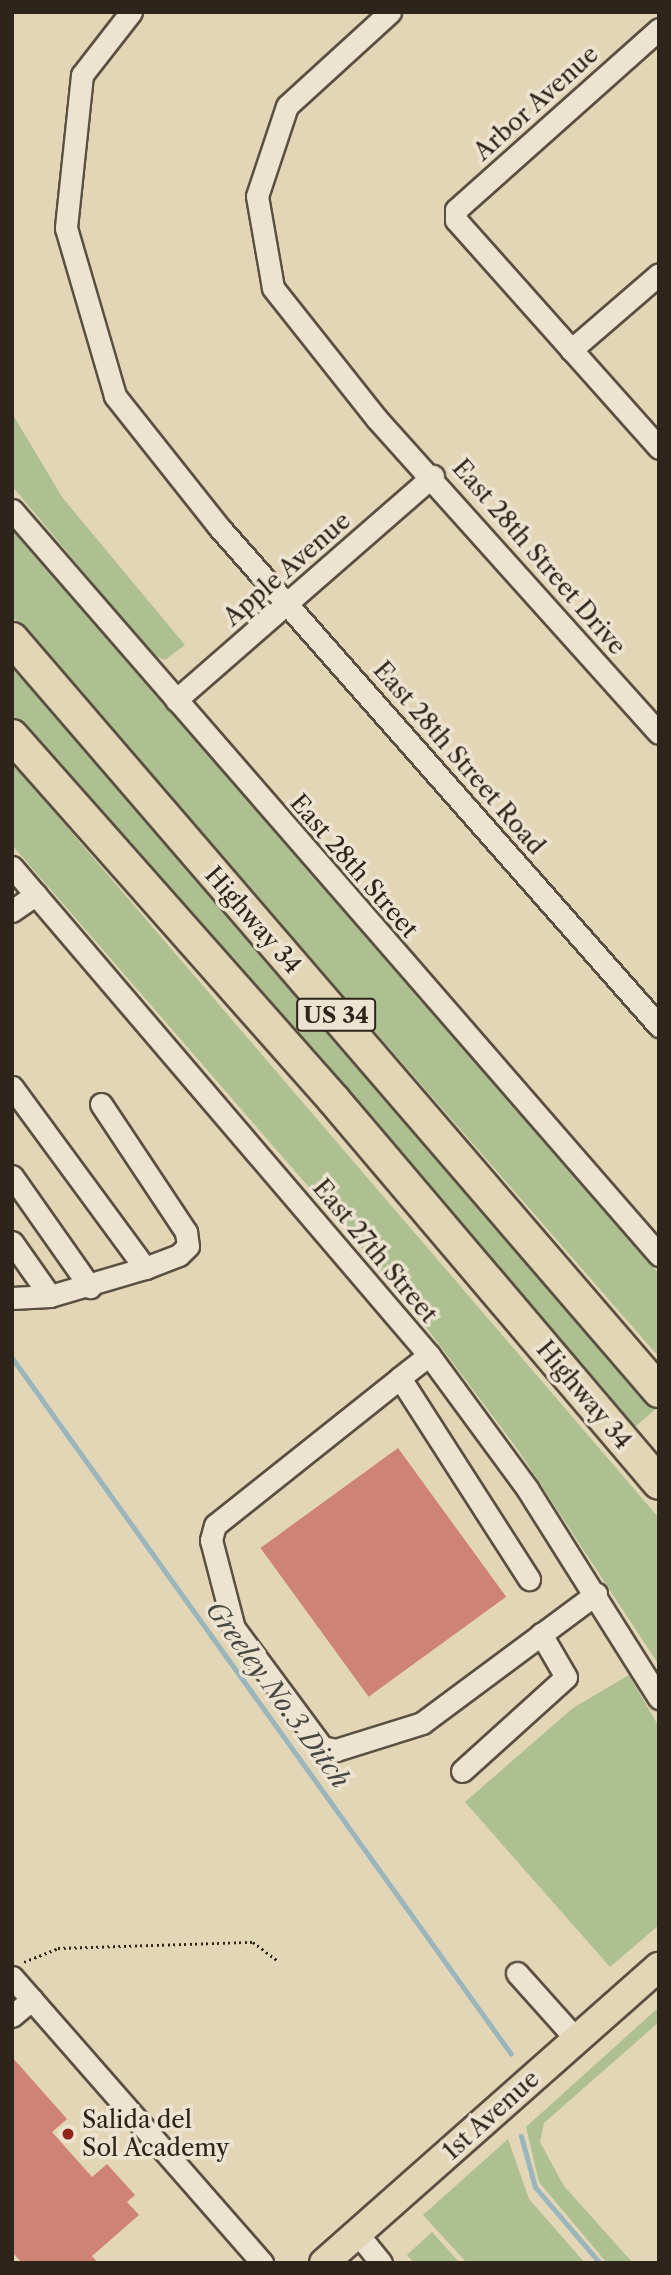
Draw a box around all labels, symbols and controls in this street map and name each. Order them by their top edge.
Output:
street label: Arbor Avenue [467,39,605,167]
street label: East 28th Street Drive [446,454,632,660]
street label: Apple Avenue [217,506,357,632]
street label: East 28th Street Road [367,656,551,860]
street label: East 28th Street [284,789,424,943]
street label: Highway 34 [199,860,307,980]
road number: US 34 [296,996,376,1034]
street label: East 27th Street [307,1174,443,1328]
street label: Highway 34 [530,1335,638,1455]
water label: Greeley No.3 Ditch [199,1595,355,1795]
street label: 1st Avenue [437,2064,545,2166]
place label: Salida del Sol Academy [82,2106,230,2162]
marker: Salida del Sol Academy [60,2126,76,2142]

